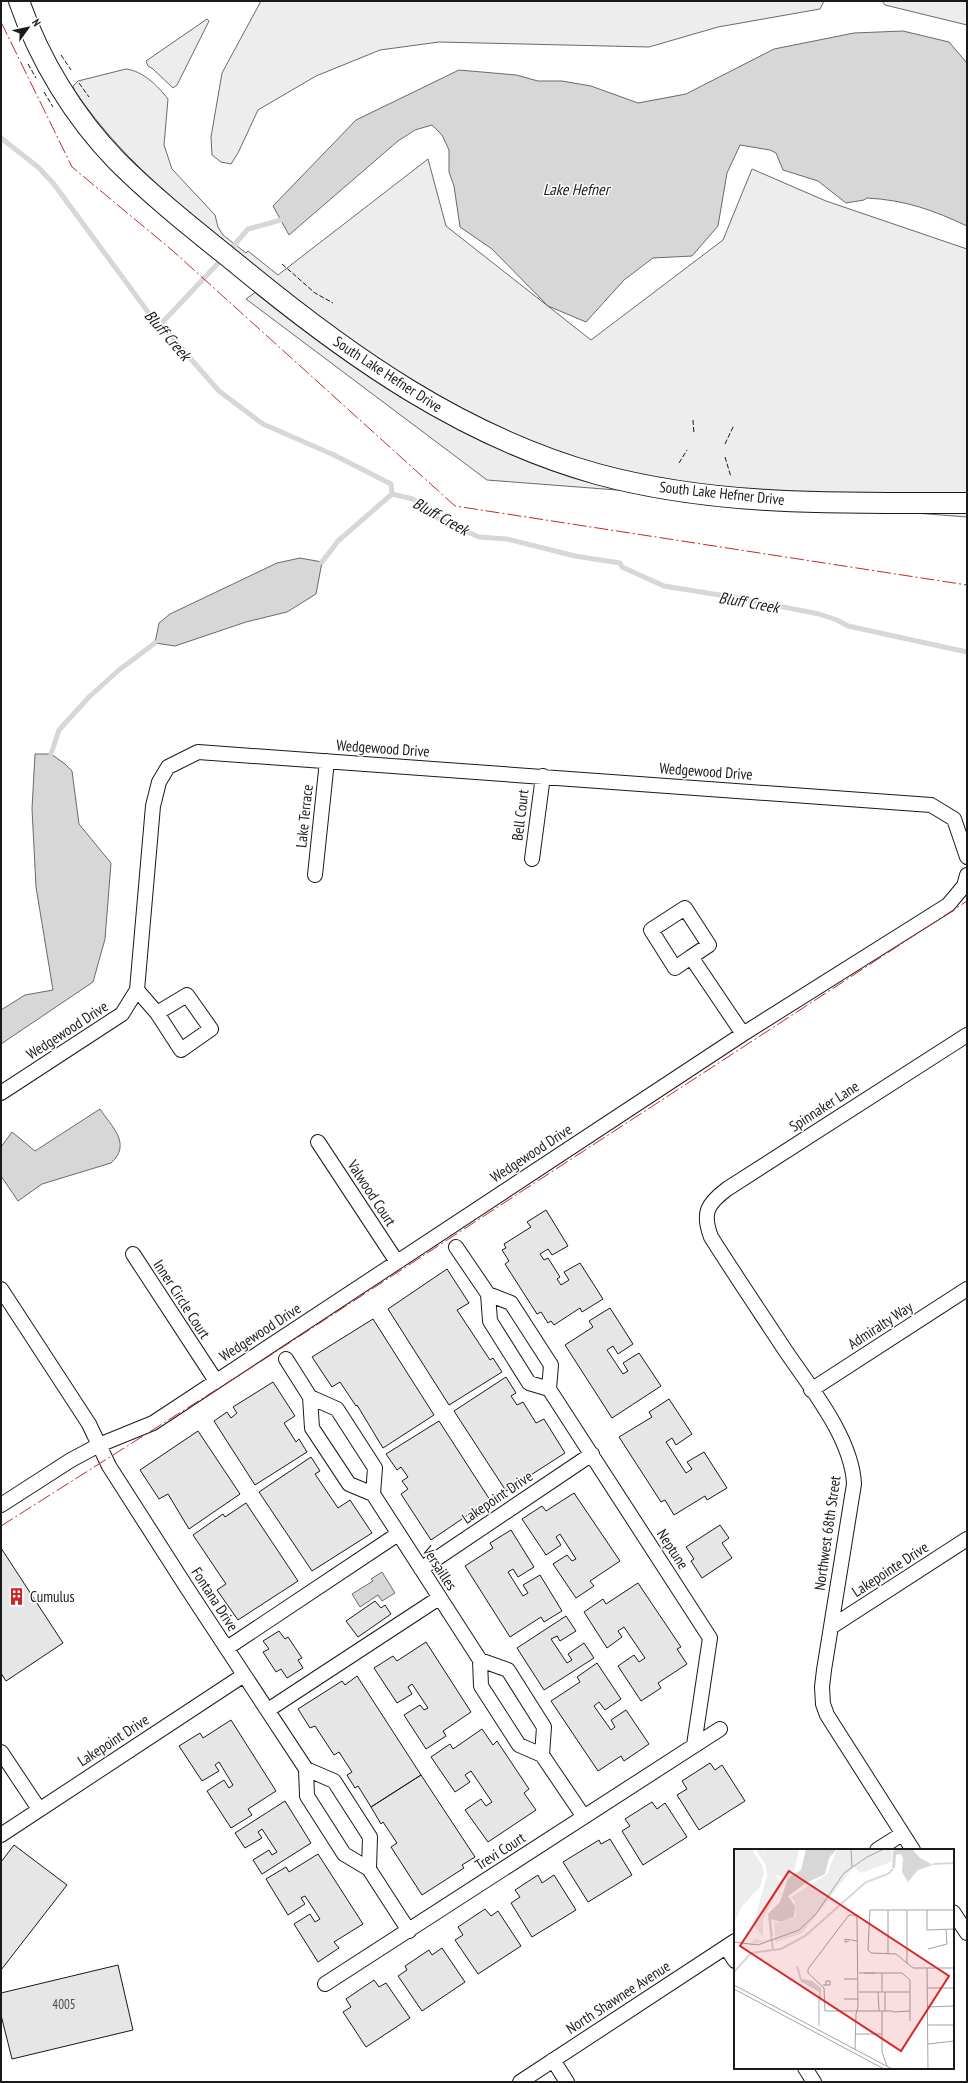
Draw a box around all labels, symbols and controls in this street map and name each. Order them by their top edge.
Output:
north arrow [8,8,48,48]
text: N [29,16,44,29]
water label: Lake Hefner [543,179,612,199]
water label: Bluff Creek [141,306,197,366]
street label: South Lake Hefner Drive [330,332,446,416]
street label: South Lake Hefner Drive [658,477,786,509]
water label: Bluff Creek [410,493,474,540]
water label: Bluff Creek [717,587,782,617]
street label: Wedgewood Drive [336,735,430,761]
street label: Wedgewood Drive [659,758,753,784]
street label: Lake Terrace [291,783,317,849]
street label: Bell Court [507,788,533,842]
street label: Wedgewood Drive [23,997,111,1063]
street label: Spinnaker Lane [786,1076,862,1136]
street label: Wedgewood Drive [487,1120,575,1186]
street label: Valwood Court [343,1155,400,1230]
street label: Inner Circle Court [149,1256,215,1342]
street label: Admiralty Way [844,1297,916,1353]
street label: Wedgewood Drive [216,1299,304,1365]
street label: Lakepoint Drive [458,1466,536,1528]
street label: Northwest 68th Street [810,1474,844,1592]
street label: Neptune [653,1525,693,1573]
street label: Lakepointe Drive [848,1537,932,1601]
street label: Versailles [418,1541,461,1594]
street label: Fontana Drive [187,1563,243,1635]
building icon: Cumulus [7,1586,27,1606]
place label: Cumulus [30,1587,75,1606]
street label: Lakepoint Drive [74,1710,152,1770]
street label: Trevi Court [471,1828,529,1874]
inset map [734,1849,954,2069]
street label: North Shawnee Avenue [562,1956,674,2038]
house number: 4005 [52,1996,76,2013]

